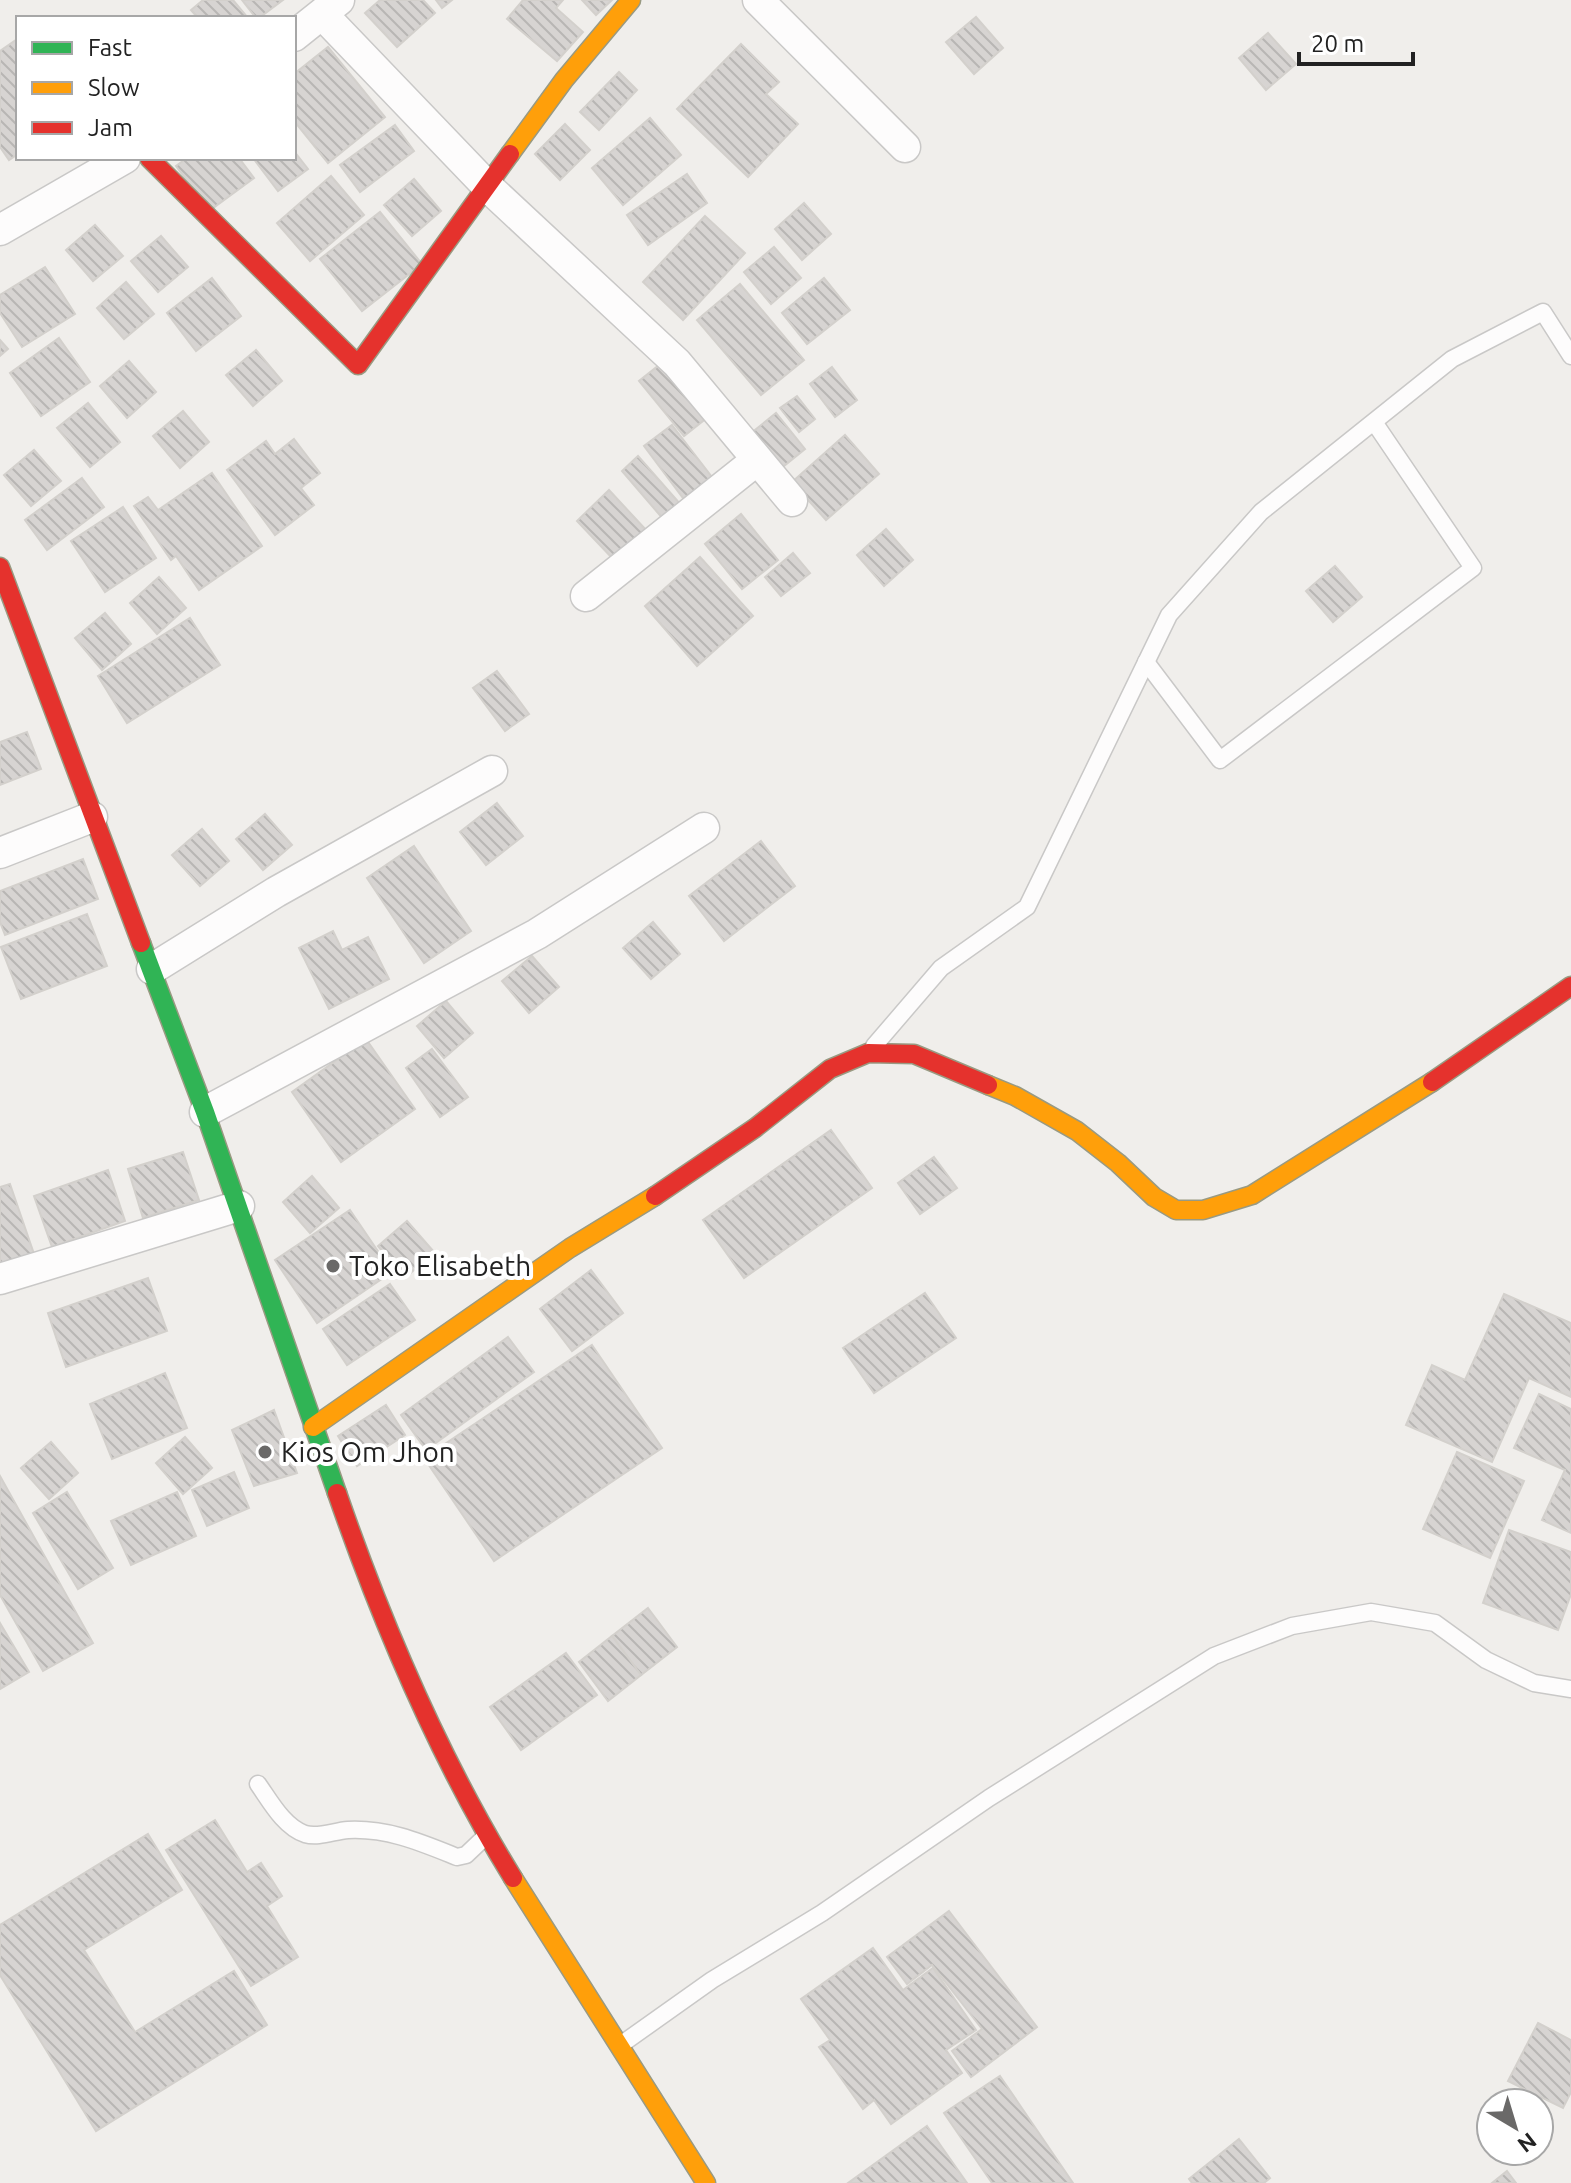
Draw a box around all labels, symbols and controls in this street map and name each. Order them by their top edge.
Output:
legend [16,16,296,160]
scale bar [1299,16,1413,66]
text: 20 m [1311,30,1364,57]
text: Fast [88,34,132,61]
text: Slow [88,74,140,101]
text: Jam [88,114,133,141]
place label: Toko Elisabeth [349,1250,531,1281]
marker: Toko Elisabeth [324,1257,342,1275]
place label: Kios Om Jhon [281,1436,455,1467]
marker: Kios Om Jhon [256,1443,274,1461]
north arrow [1475,2087,1555,2167]
text: N [1513,2128,1542,2158]

